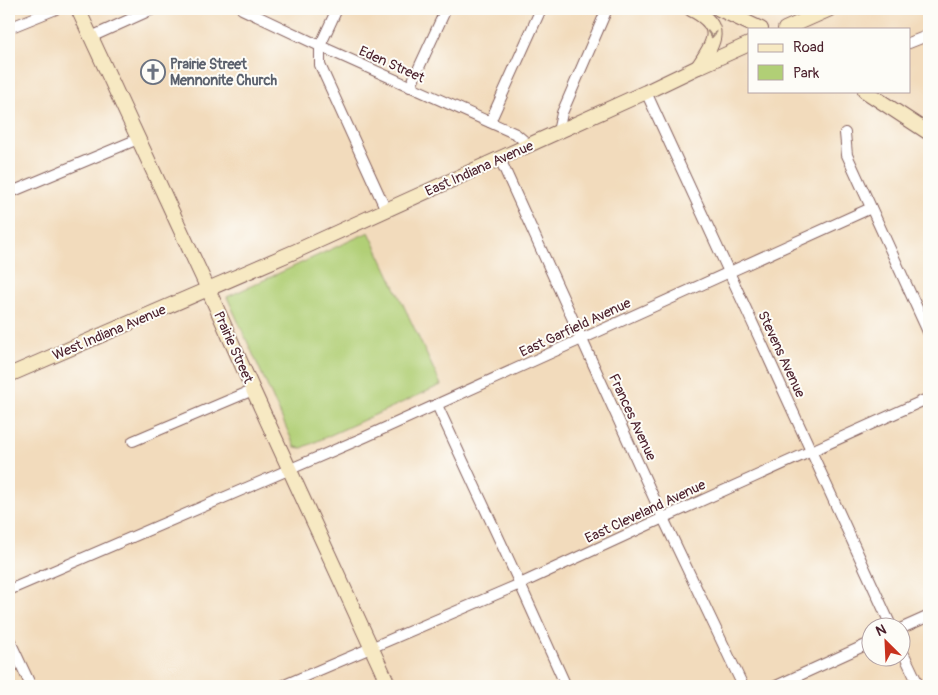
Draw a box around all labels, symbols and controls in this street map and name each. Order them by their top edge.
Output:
legend [748,28,910,92]
one-way arrow [707,31,718,39]
text: Road [793,38,824,57]
street label: Eden Street [356,42,427,87]
place label: Prairie Street Mennonite Church [170,56,278,89]
church icon: Prairie Street Mennonite Church [140,59,166,85]
text: Park [793,64,820,83]
street label: East Indiana Avenue [423,137,536,200]
street label: East Garfield Avenue [517,294,634,361]
street label: West Indiana Avenue [50,301,169,364]
street label: Stevens Avenue [754,308,809,400]
street label: Prairie Street [210,309,257,386]
street label: Frances Avenue [605,371,660,463]
street label: East Cleveland Avenue [582,476,708,547]
north arrow [860,618,910,668]
text: N [873,621,889,640]

